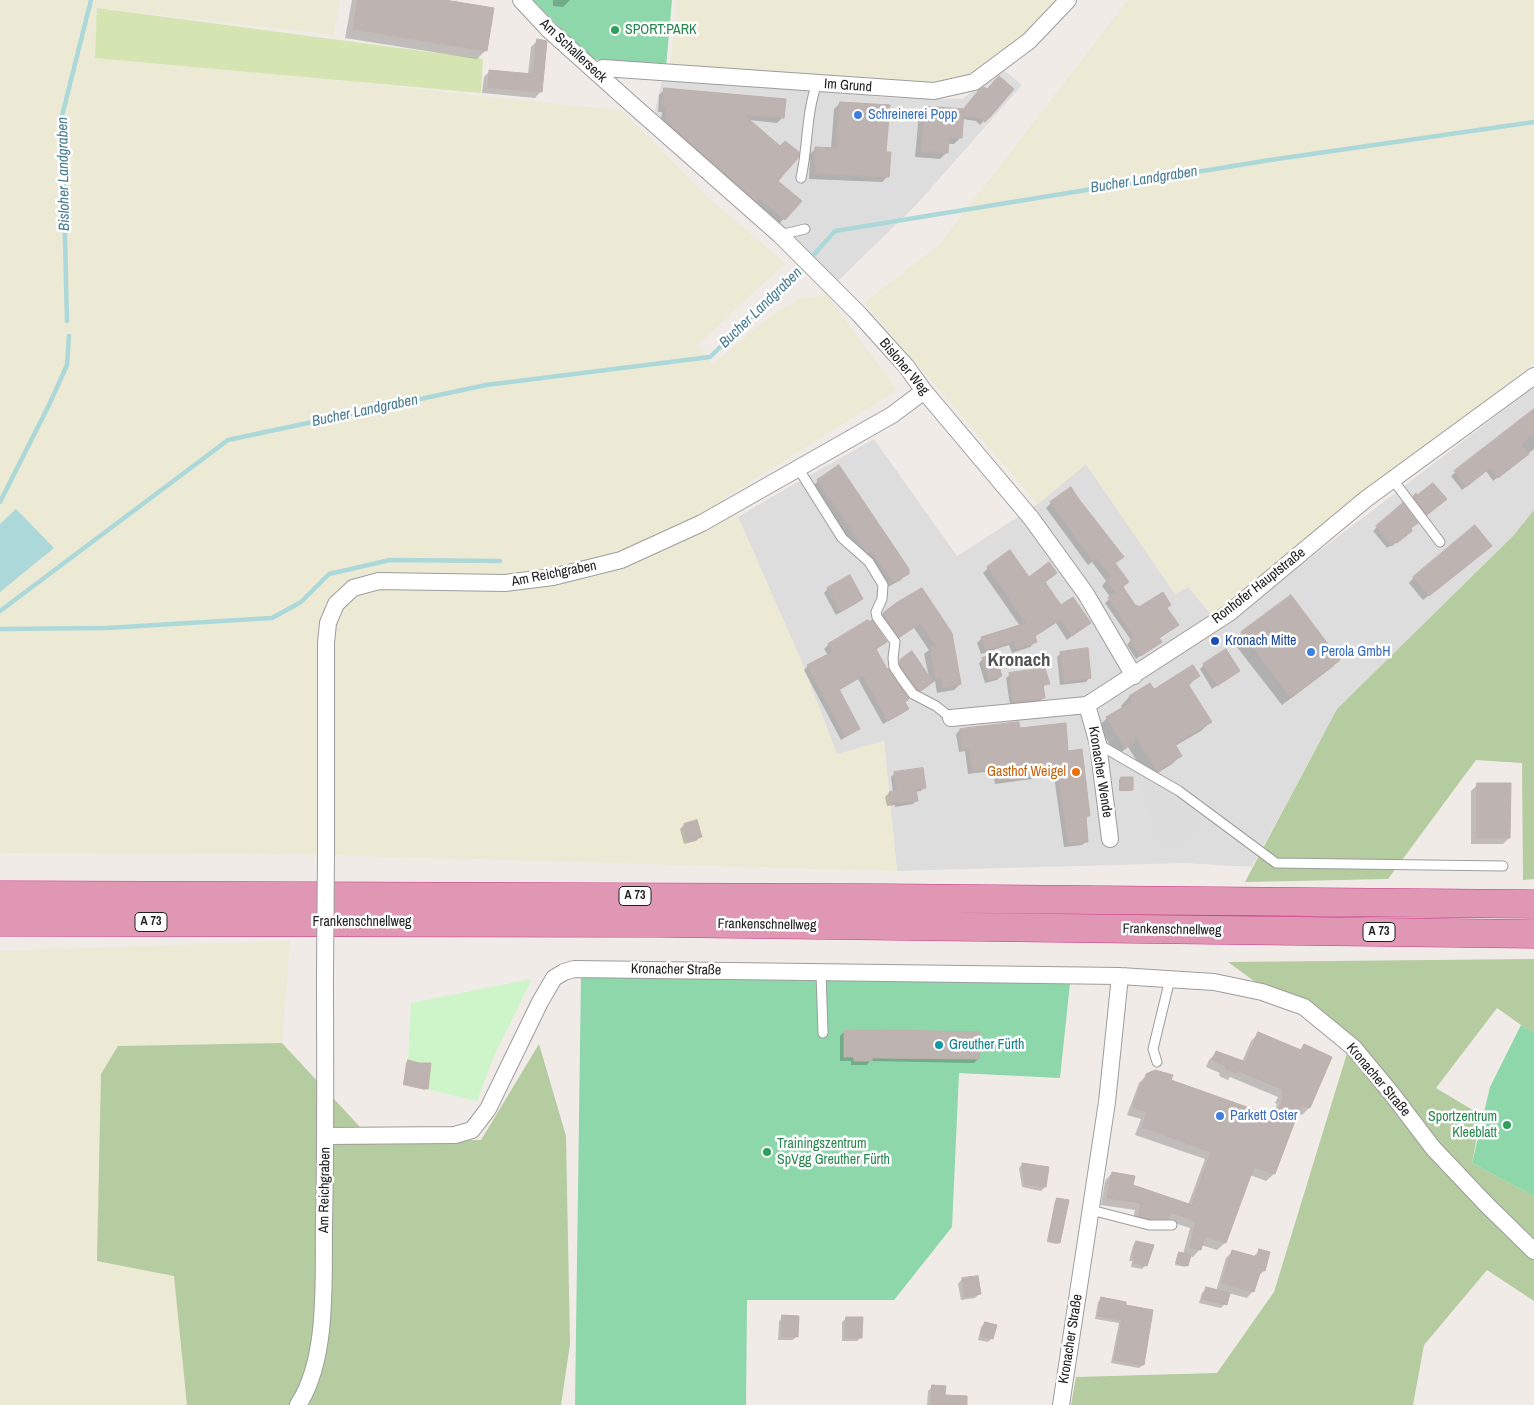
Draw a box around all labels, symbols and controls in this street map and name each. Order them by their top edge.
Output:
street label: Am Schallerseck [536,16,610,86]
place label: SPORT:PARK [625,22,697,38]
marker: SPORT:PARK [609,24,621,36]
street label: Im Grund [824,76,872,96]
place label: Schreinerei Popp [868,107,957,123]
marker: Schreinerei Popp [852,109,864,121]
water label: Bisloher Landgraben [54,117,74,231]
water label: Bucher Landgraben [1089,163,1199,197]
water label: Bucher Landgraben [716,264,806,352]
street label: Bisloher Weg [875,335,933,399]
water label: Bucher Landgraben [310,391,420,431]
street label: Ronhofer Hauptstraße [1209,544,1309,628]
street label: Am Reichgraben [510,558,598,590]
place label: Kronach Mitte [1225,633,1296,649]
marker: Kronach Mitte [1209,635,1221,647]
place label: Perola GmbH [1321,644,1391,660]
marker: Perola GmbH [1305,646,1317,658]
district label: Kronach [987,650,1051,672]
street label: Kronacher Wende [1084,725,1116,819]
place label: Gasthof Weigel [987,764,1066,780]
marker: Gasthof Weigel [1070,766,1082,778]
road number: A 73 [619,886,651,906]
road number: A 73 [135,912,167,932]
street label: Frankenschnellweg [313,914,411,930]
street label: Frankenschnellweg [717,916,817,934]
street label: Frankenschnellweg [1122,921,1222,939]
road number: A 73 [1363,922,1395,942]
street label: Kronacher Straße [631,961,721,979]
place label: Greuther Fürth [949,1037,1024,1053]
marker: Greuther Fürth [933,1039,945,1051]
street label: Kronacher Straße [1342,1040,1414,1120]
place label: Parkett Oster [1230,1108,1298,1124]
place label: Sportzentrum Kleeblatt [1428,1109,1497,1142]
marker: Parkett Oster [1214,1110,1226,1122]
marker: Sportzentrum Kleeblatt [1501,1119,1513,1131]
place label: Trainingszentrum SpVgg Greuther Fürth [777,1136,890,1168]
marker: Trainingszentrum SpVgg Greuther Fürth [761,1146,773,1158]
street label: Am Reichgraben [316,1147,334,1233]
street label: Kronacher Straße [1056,1293,1086,1385]

